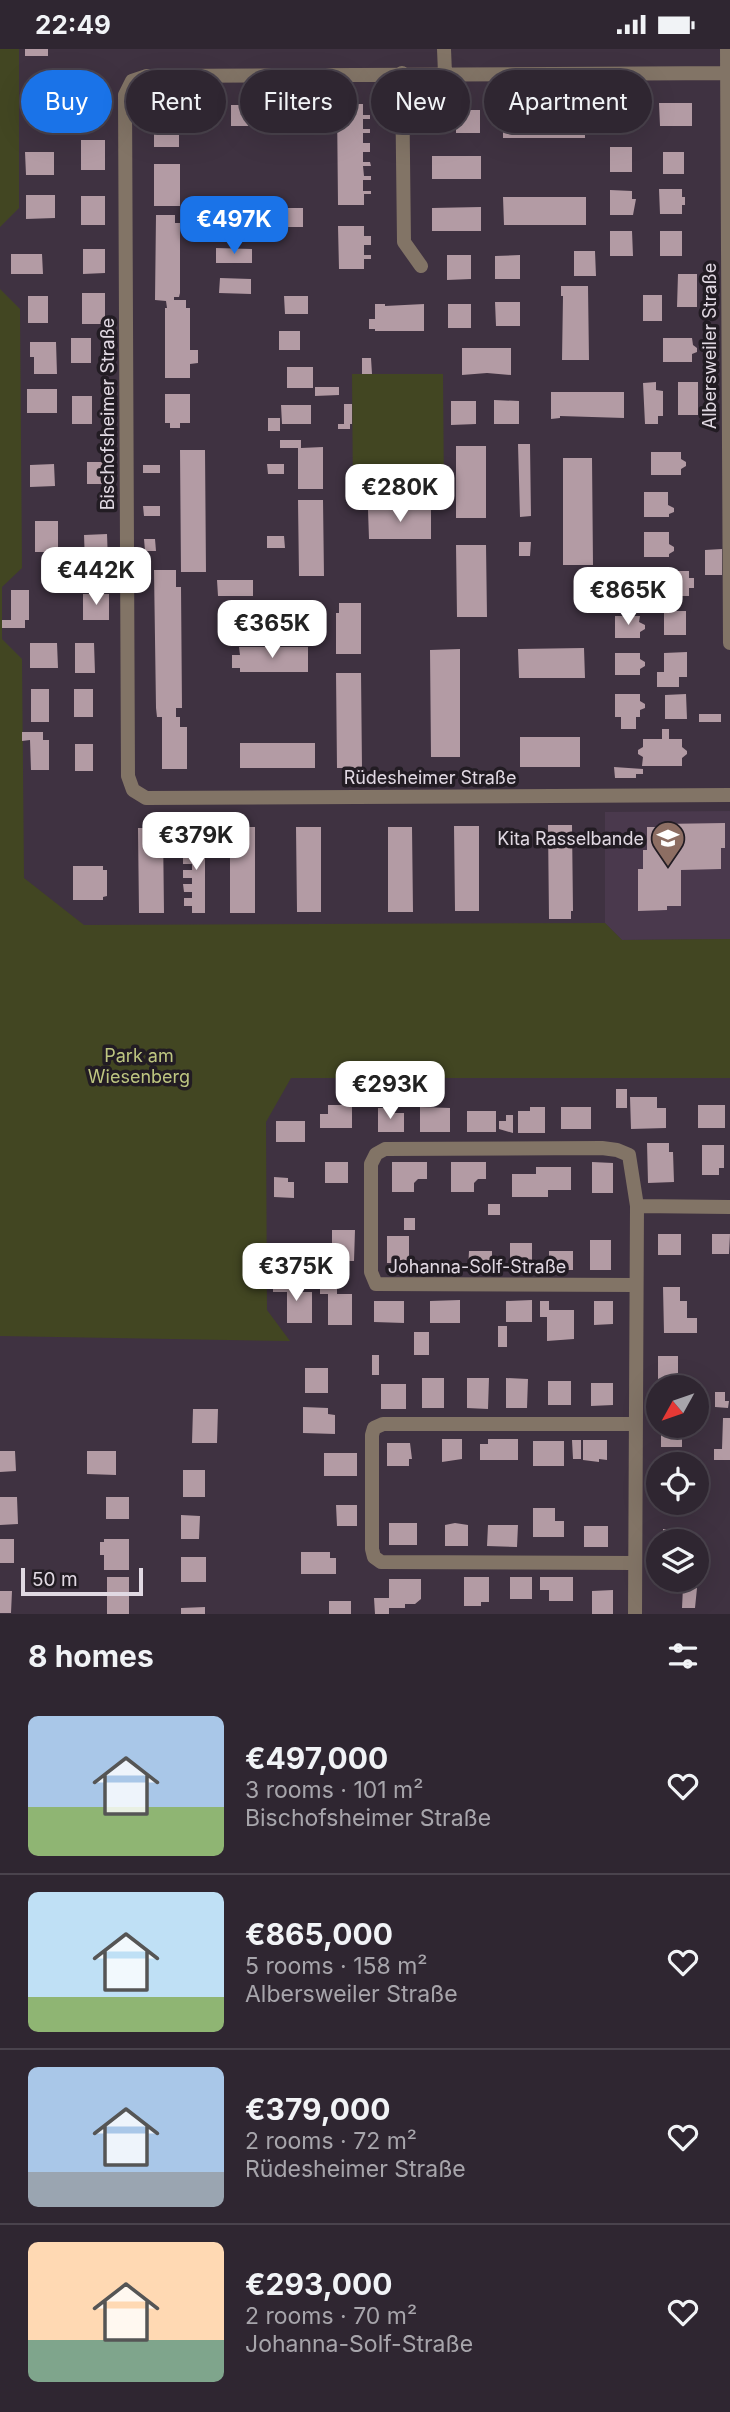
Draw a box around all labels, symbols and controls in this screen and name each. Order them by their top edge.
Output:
text: 22:49 [35,9,111,40]
chip: Buy [21,70,112,133]
chip: Rent [126,70,226,133]
chip: Filters [240,70,357,133]
chip: New [371,70,470,133]
chip: Apartment [484,70,652,133]
pin: €497K [185,197,283,256]
text: €497K [196,205,272,233]
street label: Albersweiler Straße [699,263,720,429]
street label: Bischofsheimer Straße [97,318,118,510]
pin: €280K [351,465,449,524]
text: €280K [361,473,439,501]
pin: €442K [47,547,145,607]
text: €442K [57,556,135,584]
pin: €865K [579,567,677,627]
text: €865K [590,576,666,604]
pin: €365K [223,601,321,660]
text: €365K [234,609,310,637]
street label: Rüdesheimer Straße [344,767,516,788]
pin: €379K [147,813,245,872]
school or university icon: Kita Rasselbande [649,819,687,868]
text: €379K [158,821,234,849]
place label: Kita Rasselbande [497,828,644,849]
park label: Park am Wiesenberg [88,1045,190,1087]
pin: €293K [341,1061,439,1121]
text: €293K [352,1070,428,1098]
pin: €375K [247,1243,345,1303]
text: €375K [259,1252,334,1280]
street label: Johanna-Solf-Straße [388,1256,566,1277]
north arrow [646,1375,709,1439]
map controls [646,1375,709,1592]
button: locate [646,1452,709,1515]
button: layers [646,1529,709,1592]
scale bar [21,1565,144,1597]
text: 50 m [32,1568,78,1591]
icon: filters [664,1637,702,1675]
text: 8 homes [28,1638,154,1674]
text: €497,000 [245,1740,388,1776]
icon: home [84,1744,168,1828]
icon: heart [664,1767,702,1805]
text: 3 rooms · 101 m² [245,1776,423,1804]
text: Bischofsheimer Straße [245,1804,491,1832]
text: €865,000 [245,1916,393,1952]
icon: home [84,1920,168,2004]
icon: heart [664,1943,702,1981]
text: 5 rooms · 158 m² [245,1952,428,1980]
text: Albersweiler Straße [245,1980,458,2008]
text: €379,000 [245,2091,391,2127]
icon: home [84,2095,168,2179]
icon: heart [664,2118,702,2156]
text: 2 rooms · 72 m² [245,2127,417,2155]
text: Rüdesheimer Straße [245,2155,466,2183]
text: €293,000 [245,2266,392,2302]
icon: home [84,2270,168,2354]
icon: heart [664,2293,702,2331]
text: 2 rooms · 70 m² [245,2302,417,2330]
text: Johanna-Solf-Straße [245,2330,473,2358]

